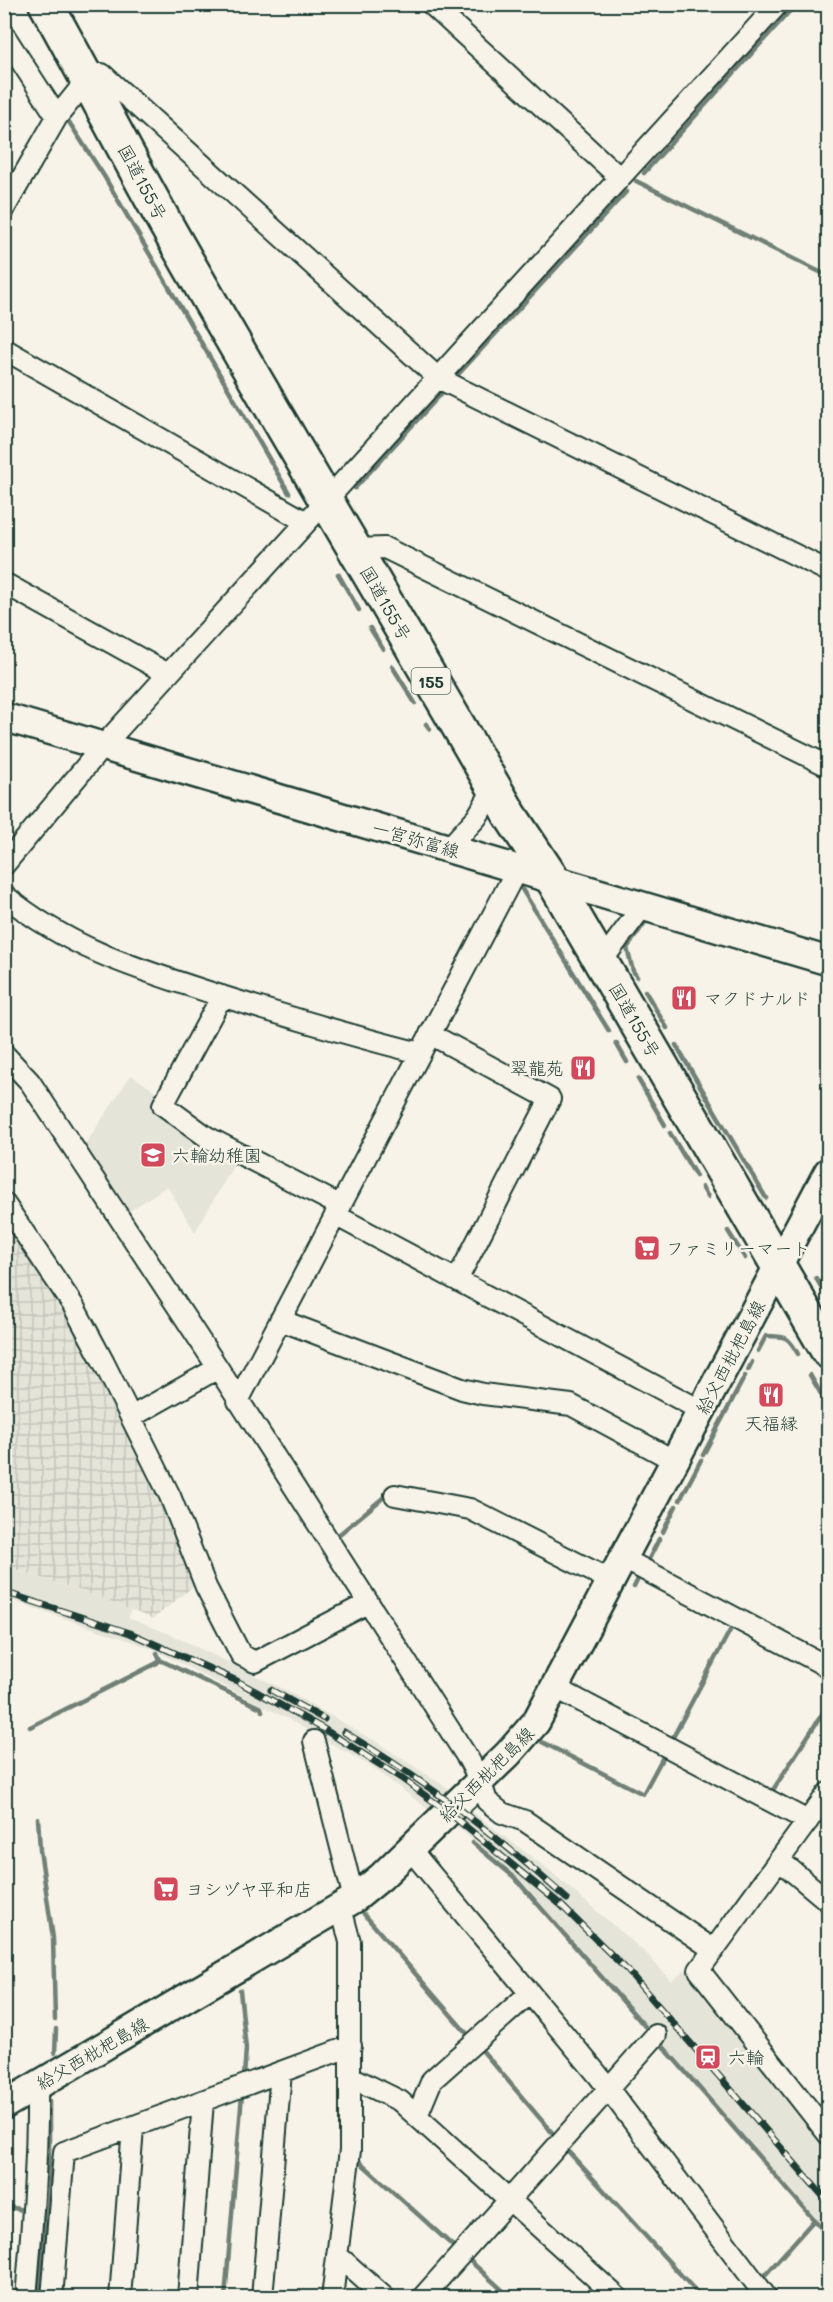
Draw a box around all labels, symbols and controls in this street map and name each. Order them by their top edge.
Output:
street label: 国道155号 [113,140,173,224]
street label: 国道155号 [355,561,417,645]
road number: 155 [412,668,450,694]
street label: 一宮弥富線 [369,815,463,863]
street label: 国道155号 [604,978,666,1062]
restaurant icon: マクドナルド [669,983,699,1013]
place label: マクドナルド [704,986,811,1010]
restaurant icon: 翠龍苑 [568,1053,598,1083]
place label: 翠龍苑 [510,1056,564,1080]
school or university icon: 六輪幼稚園 [138,1140,168,1170]
place label: 六輪幼稚園 [172,1143,262,1167]
supermarket icon: ファミリーマート [632,1233,662,1263]
place label: ファミリーマート [666,1236,810,1260]
street label: 給父西枇杷島線 [690,1296,770,1418]
restaurant icon: 天福縁 [756,1380,786,1410]
place label: 天福縁 [744,1411,798,1435]
street label: 給父西枇杷島線 [433,1721,539,1827]
supermarket icon: ヨシヅヤ平和店 [151,1874,181,1904]
place label: ヨシヅヤ平和店 [186,1877,312,1901]
street label: 給父西枇杷島線 [31,2011,153,2095]
station icon: 六輪 [693,2042,723,2072]
place label: 六輪 [728,2045,764,2069]

